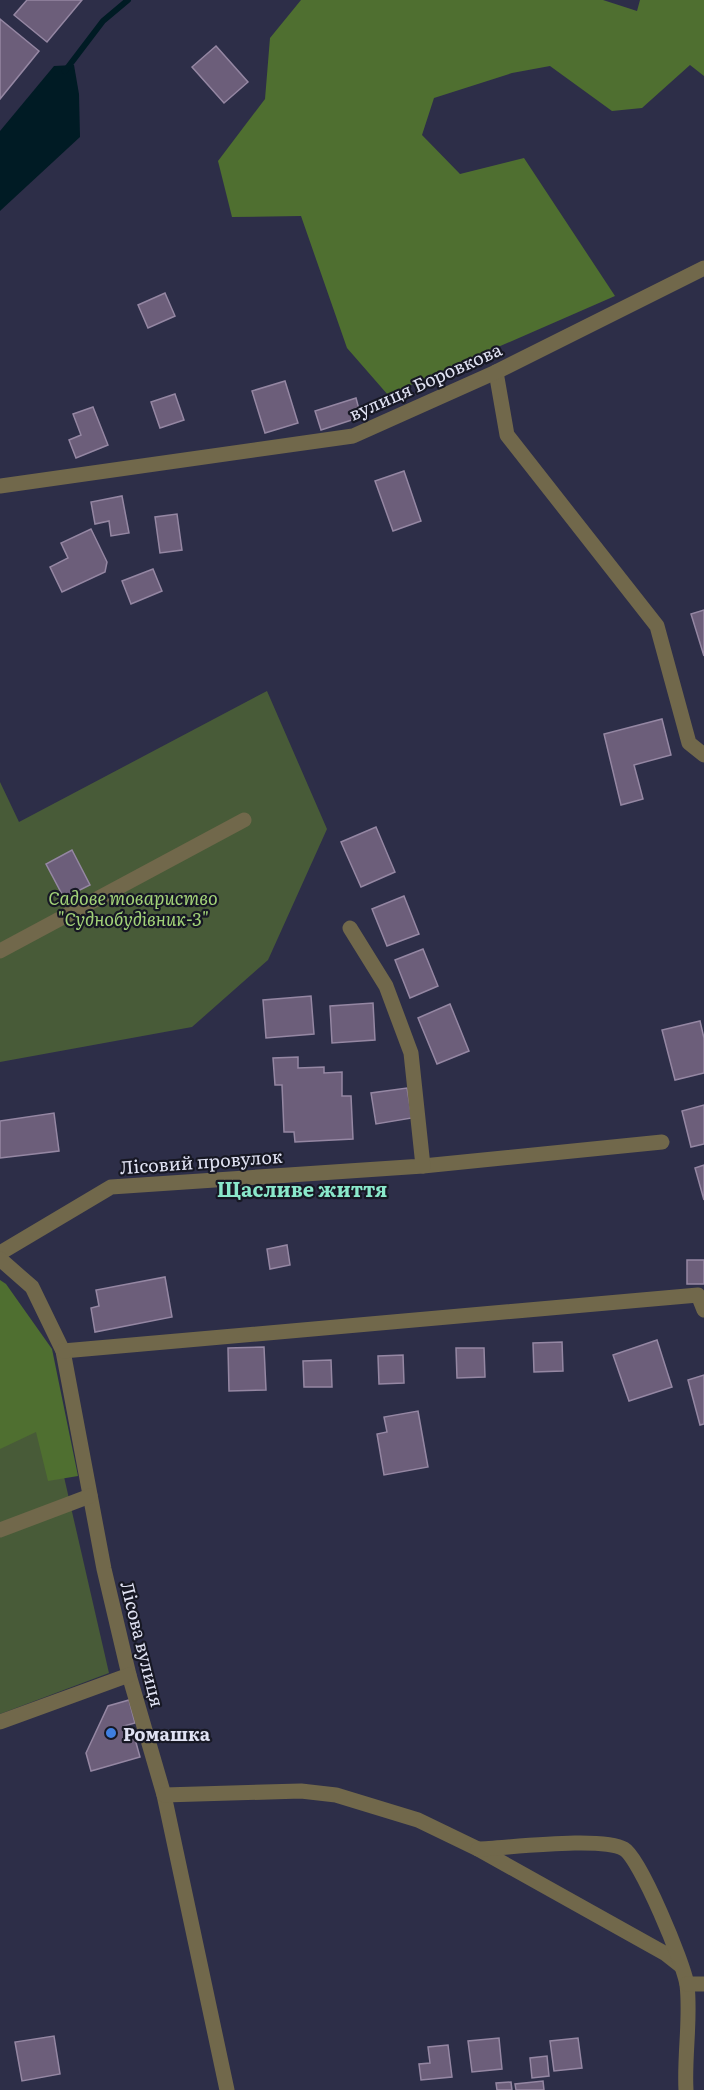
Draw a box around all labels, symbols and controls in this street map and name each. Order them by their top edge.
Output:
street label: вулиця Боровкова [344,335,506,427]
park label: Садове товариство "Суднобудівник-3" [48,884,218,932]
street label: Лісовий провулок [119,1142,284,1180]
district label: Щасливе життя [217,1173,388,1203]
street label: Лісова вулиця [114,1578,172,1710]
place label: Ромашка [123,1720,211,1747]
marker: Ромашка [104,1726,118,1740]

